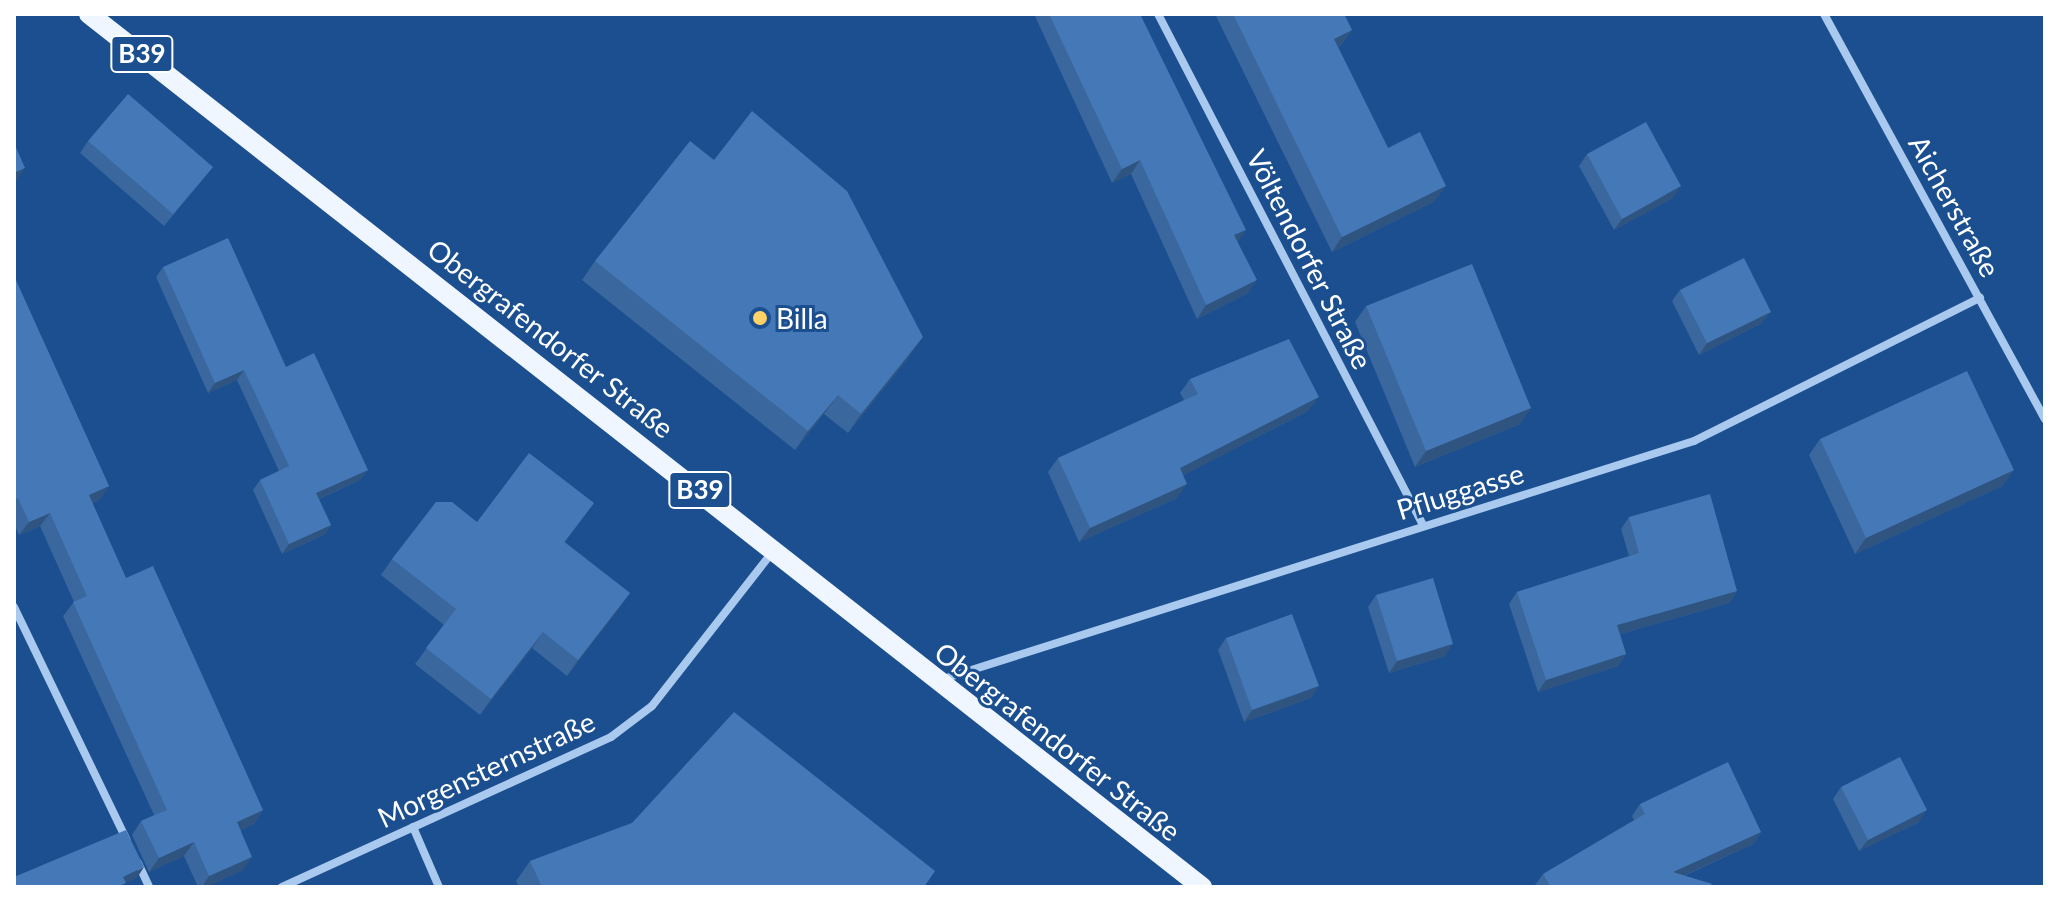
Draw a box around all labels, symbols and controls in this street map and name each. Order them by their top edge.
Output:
road number: B39 [110,32,174,76]
street label: Aicherstraße [1902,129,2008,283]
street label: Völtendorfer Straße [1240,143,1380,375]
street label: Obergrafendorfer Straße [421,231,681,445]
place label: Billa [776,301,828,335]
marker: Billa [751,309,769,327]
street label: Pfluggasse [1392,456,1528,526]
road number: B39 [668,468,732,512]
street label: Obergrafendorfer Straße [928,634,1188,848]
street label: Morgensternstraße [372,704,600,834]

